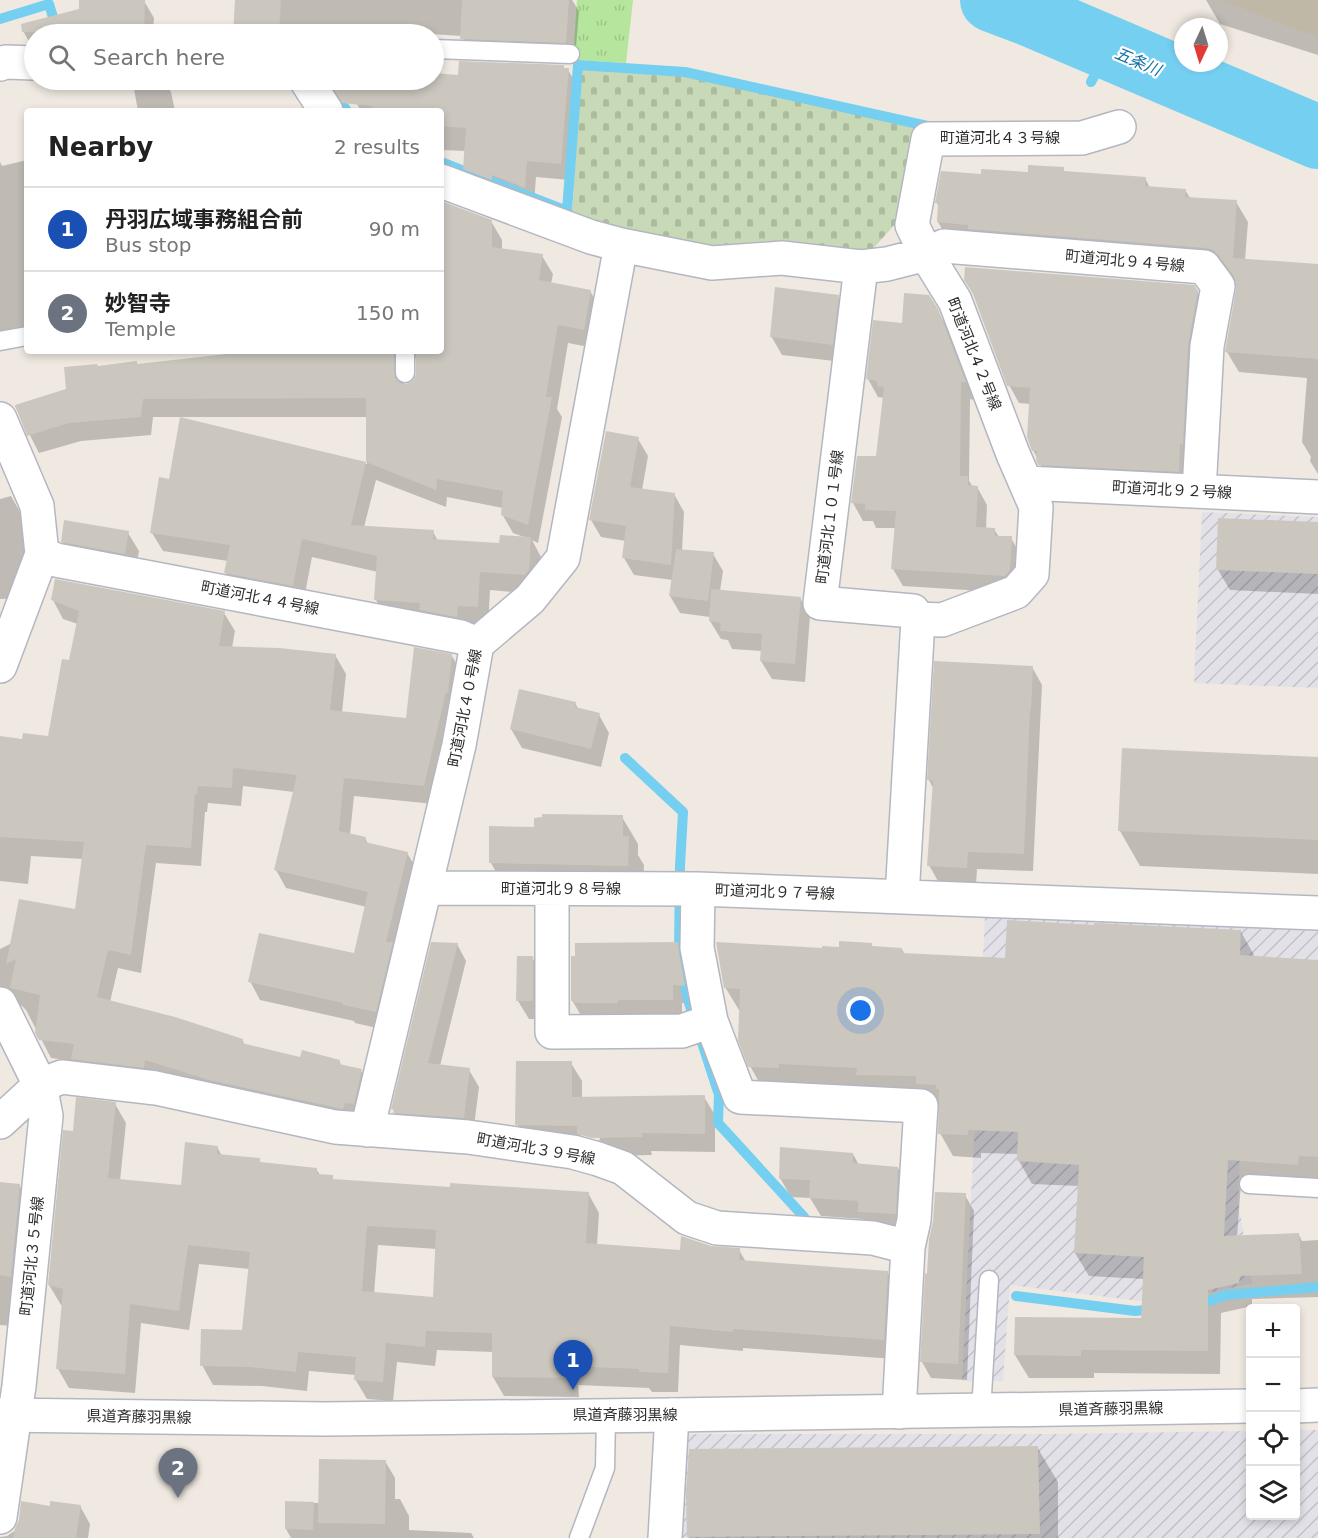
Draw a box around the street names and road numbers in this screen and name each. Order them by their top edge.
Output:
street label: 町道河北４３号線 [940,129,1060,147]
street label: 町道河北９４号線 [1064,247,1186,275]
street label: 町道河北４２号線 [943,295,1005,413]
street label: 町道河北１０１号線 [813,449,847,585]
street label: 町道河北９２号線 [1112,478,1232,502]
street label: 町道河北４４号線 [199,578,321,618]
street label: 町道河北４０号線 [445,647,485,769]
street label: 町道河北９８号線 [501,880,621,898]
street label: 町道河北９７号線 [715,881,835,903]
street label: 町道河北３９号線 [475,1130,597,1168]
street label: 町道河北３５号線 [17,1195,47,1317]
street label: 県道斉藤羽黒線 [1058,1399,1164,1419]
street label: 県道斉藤羽黒線 [572,1406,678,1424]
street label: 県道斉藤羽黒線 [86,1407,192,1427]

